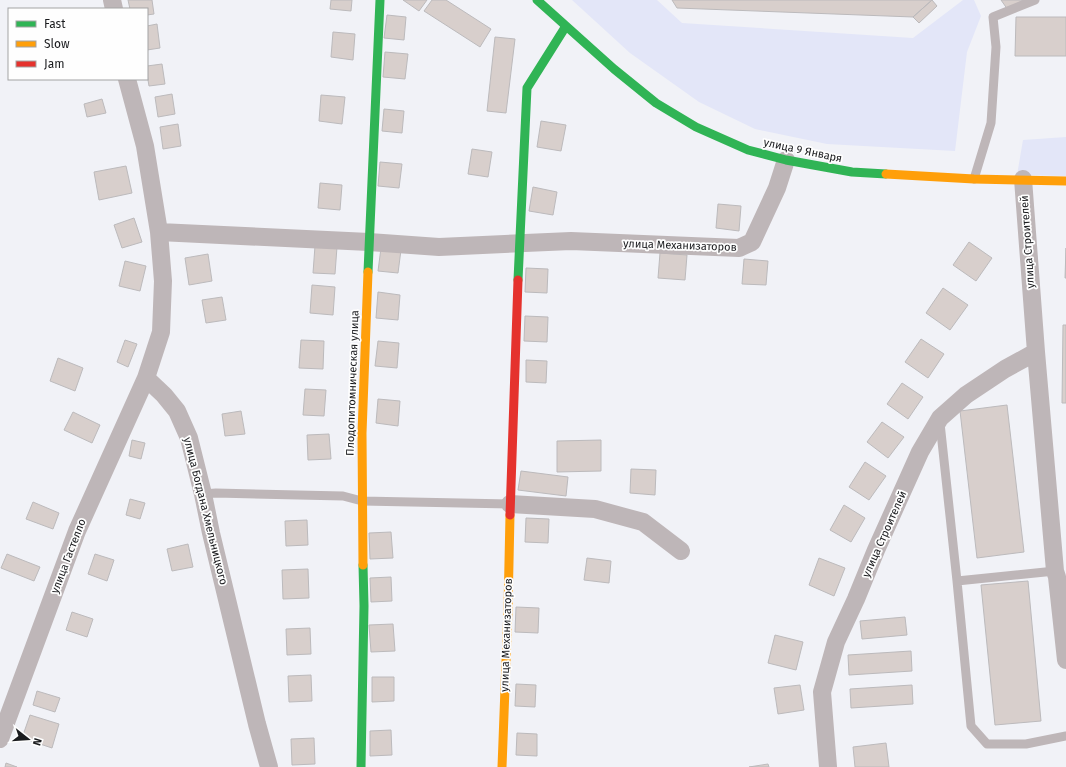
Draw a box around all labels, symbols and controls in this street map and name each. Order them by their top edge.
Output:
legend [8,8,148,80]
text: Fast [44,17,66,31]
text: Slow [44,37,70,51]
text: Jam [44,57,64,71]
street label: улица 9 Января [762,136,843,165]
street label: улица Строителей [1018,195,1037,289]
street label: улица Механизаторов [623,237,737,254]
street label: Плодопитомническая улица [343,310,362,456]
street label: улица Богдана Хмельницкого [181,436,230,586]
street label: улица Строителей [860,489,909,579]
street label: улица Гастелло [48,517,89,595]
street label: улица Механизаторов [498,578,515,692]
north arrow [8,719,48,759]
text: N [30,736,44,747]

